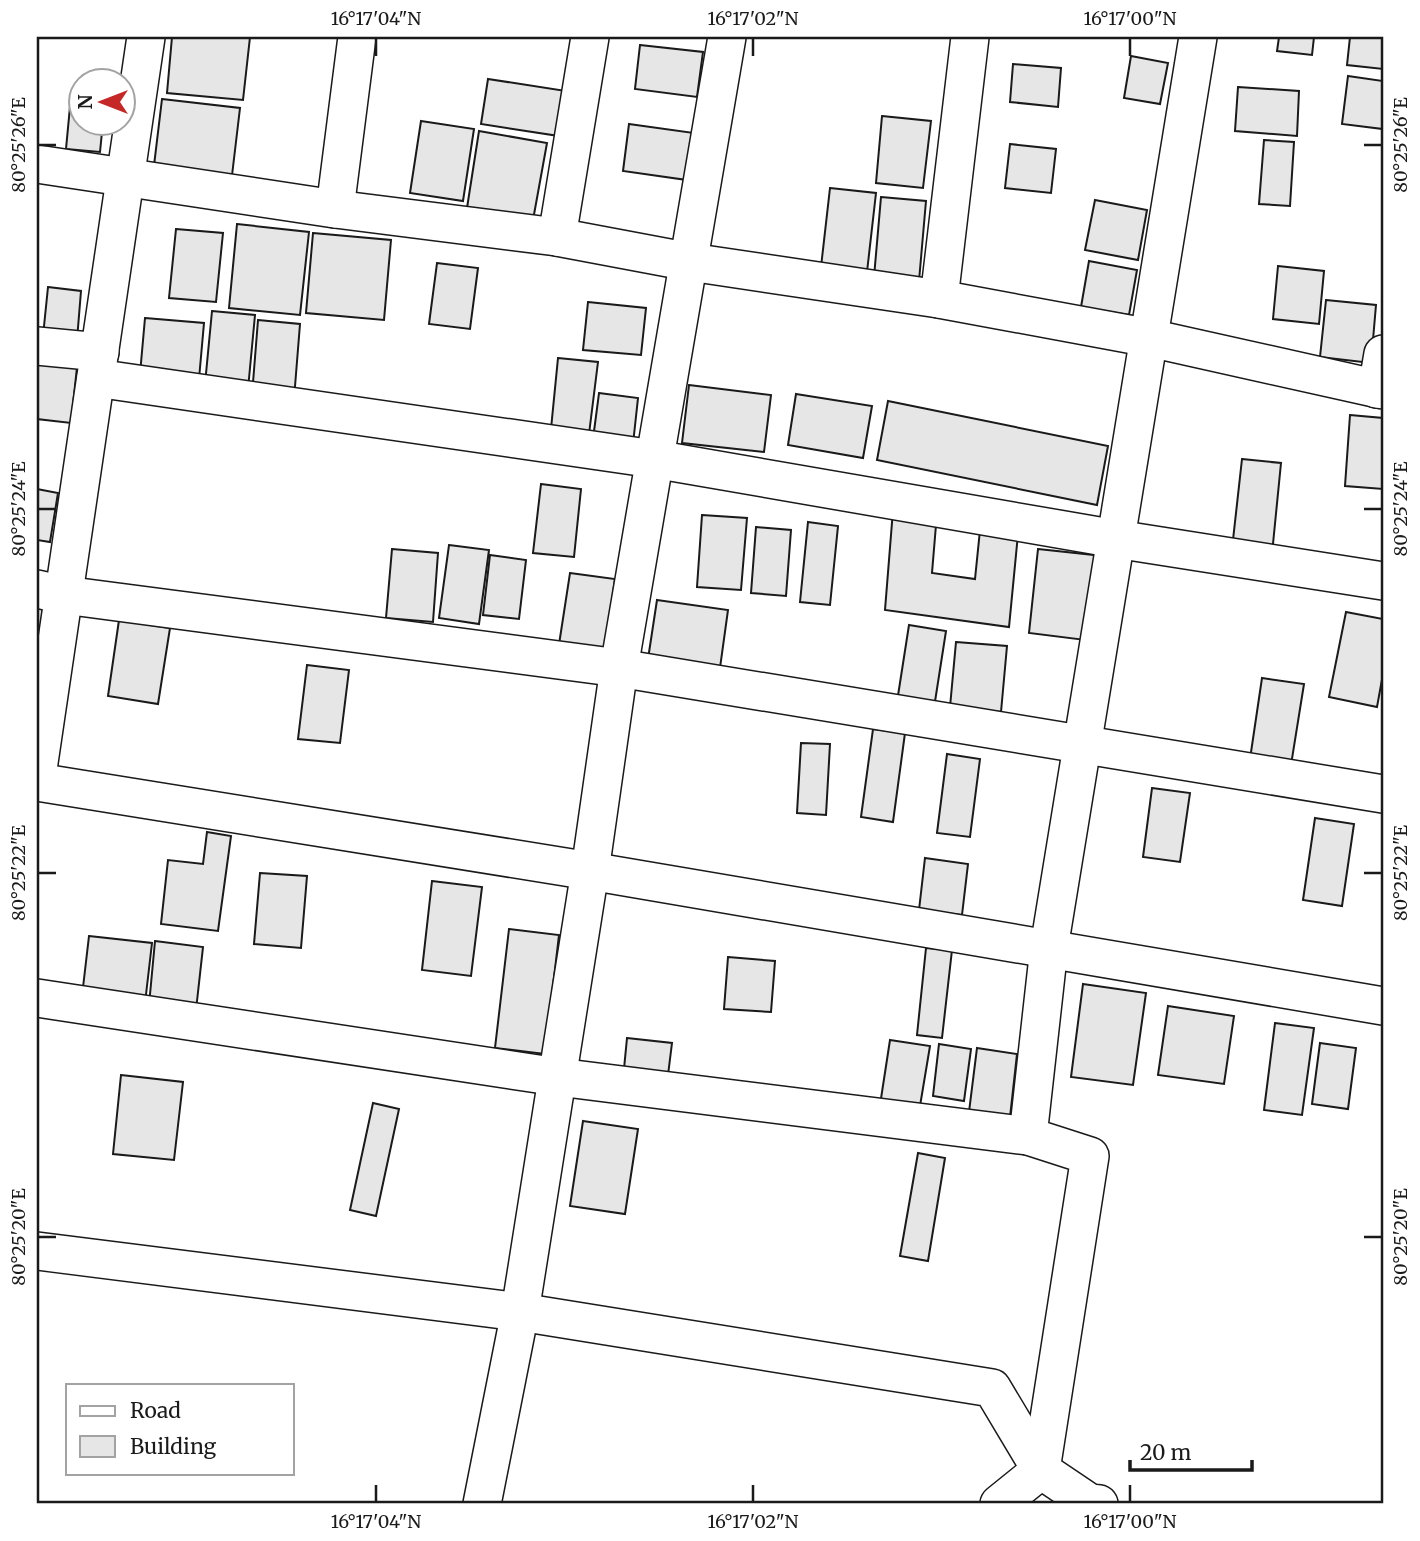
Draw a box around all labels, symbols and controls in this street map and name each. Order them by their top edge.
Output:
text: 16°17'04"N [331,7,421,30]
text: 16°17'02"N [708,7,799,30]
text: 16°17'00"N [1084,7,1176,30]
north arrow [66,66,136,136]
text: N [73,94,97,110]
text: 80°25'26"E [7,97,30,193]
text: 80°25'26"E [1389,97,1412,193]
text: 80°25'24"E [7,461,30,556]
text: 80°25'24"E [1389,461,1412,556]
text: 80°25'22"E [7,824,30,921]
text: 80°25'22"E [1389,824,1412,921]
text: 80°25'20"E [7,1188,30,1286]
text: 80°25'20"E [1389,1188,1412,1286]
legend [66,1384,294,1474]
text: Road [130,1397,181,1424]
scale bar [1130,1429,1252,1473]
text: Building [130,1433,217,1460]
text: 20 m [1140,1439,1192,1466]
text: 16°17'04"N [331,1510,421,1533]
text: 16°17'02"N [708,1510,799,1533]
text: 16°17'00"N [1084,1510,1176,1533]

